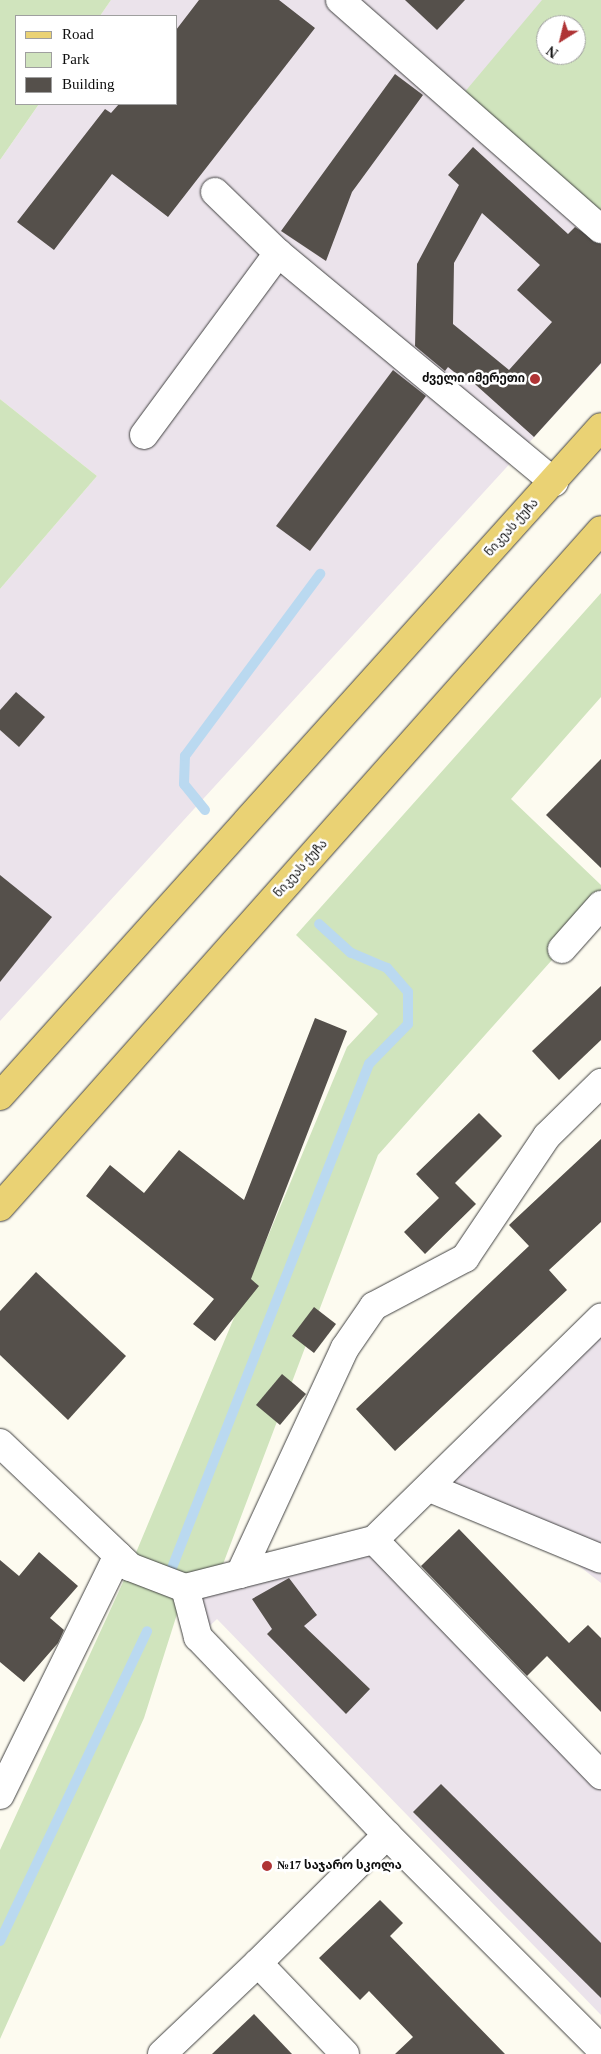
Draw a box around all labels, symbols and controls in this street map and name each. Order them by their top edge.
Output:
legend [15,15,178,105]
north arrow [536,15,586,65]
text: Road [62,26,94,42]
text: N [544,43,561,61]
text: Park [62,51,90,67]
text: Building [62,76,115,92]
place label: ძველი იმერეთი [422,372,525,386]
marker: ძველი იმერეთი [529,373,541,385]
street label: ნიკეას ქუჩა [482,496,542,560]
street label: ნიკეას ქუჩა [271,837,331,901]
place label: №17 საჯარო სკოლა [277,1859,402,1873]
marker: №17 საჯარო სკოლა [261,1860,273,1872]

